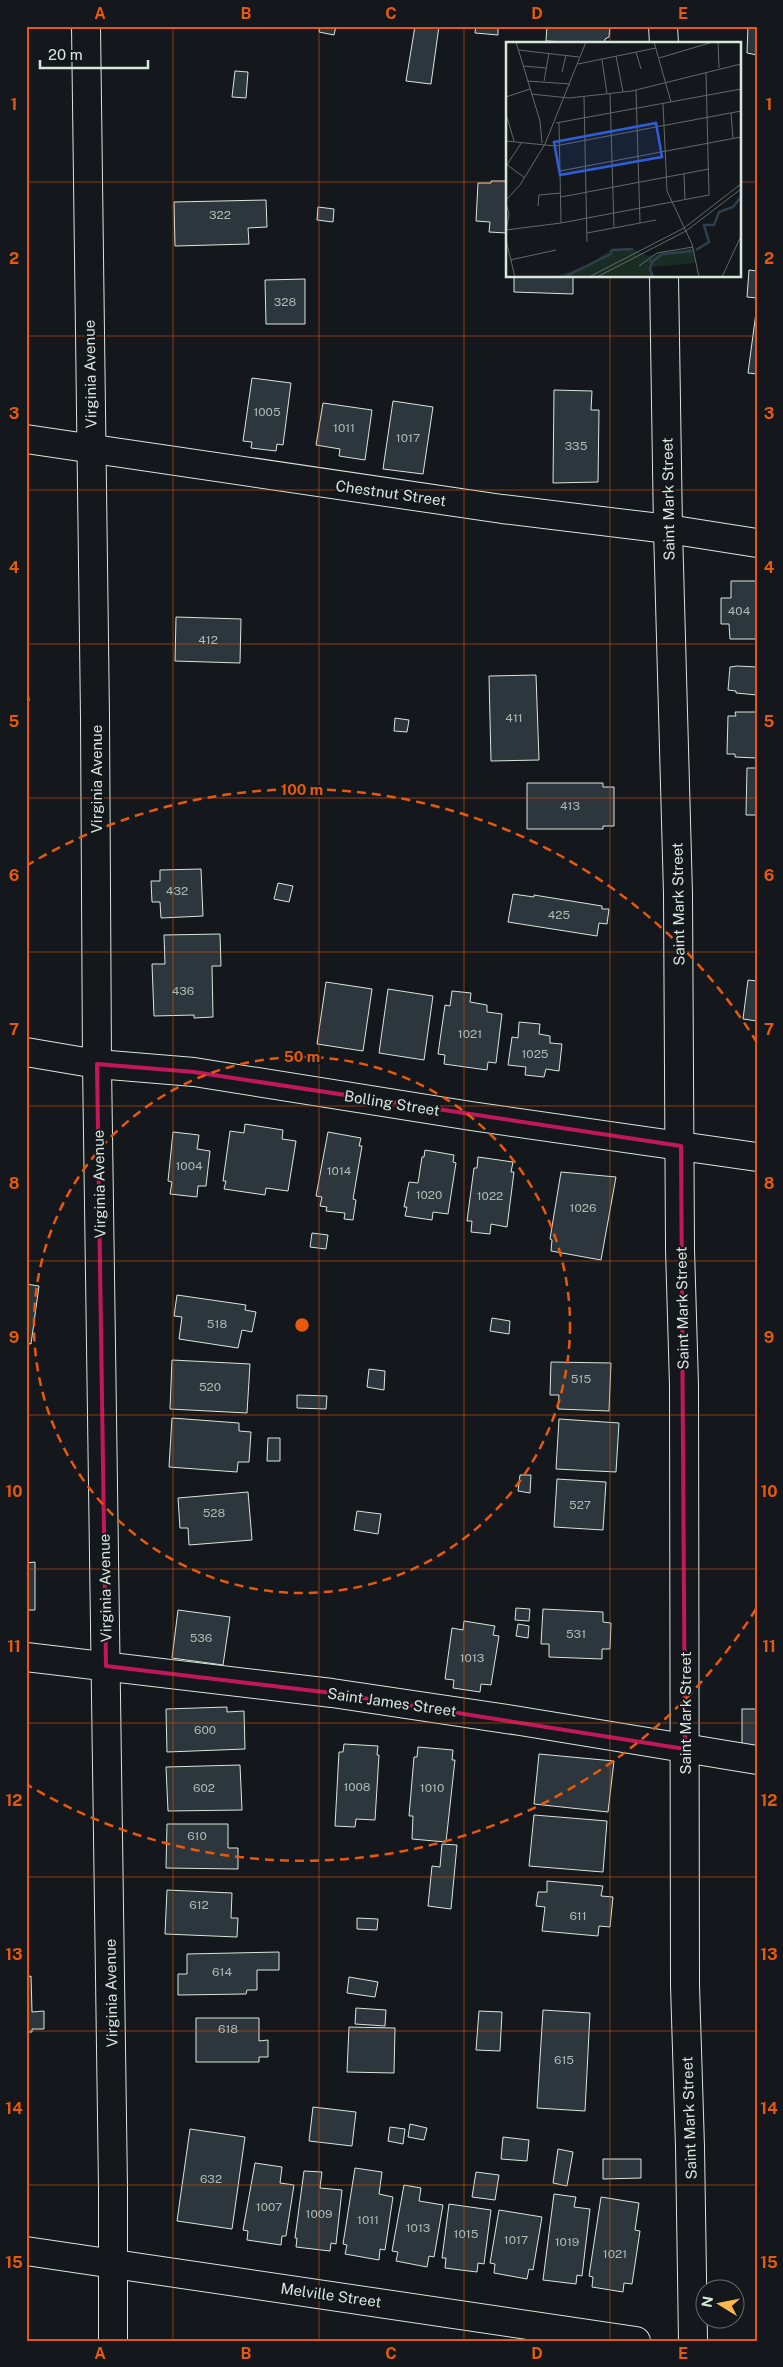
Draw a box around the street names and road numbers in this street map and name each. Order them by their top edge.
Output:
street label: Virginia Avenue [81,320,99,428]
street label: Saint Mark Street [658,437,678,561]
street label: Chestnut Street [335,477,447,509]
street label: Virginia Avenue [88,725,105,833]
street label: Saint Mark Street [668,842,688,966]
street label: Bolling Street [343,1087,441,1119]
street label: Virginia Avenue [90,1130,108,1238]
street label: Saint Mark Street [672,1246,692,1370]
street label: Virginia Avenue [96,1534,114,1642]
street label: Saint Mark Street [677,1651,694,1775]
street label: Saint James Street [326,1685,458,1720]
street label: Virginia Avenue [102,1939,120,2047]
street label: Saint Mark Street [678,2056,700,2180]
street label: Melville Street [279,2280,383,2311]

